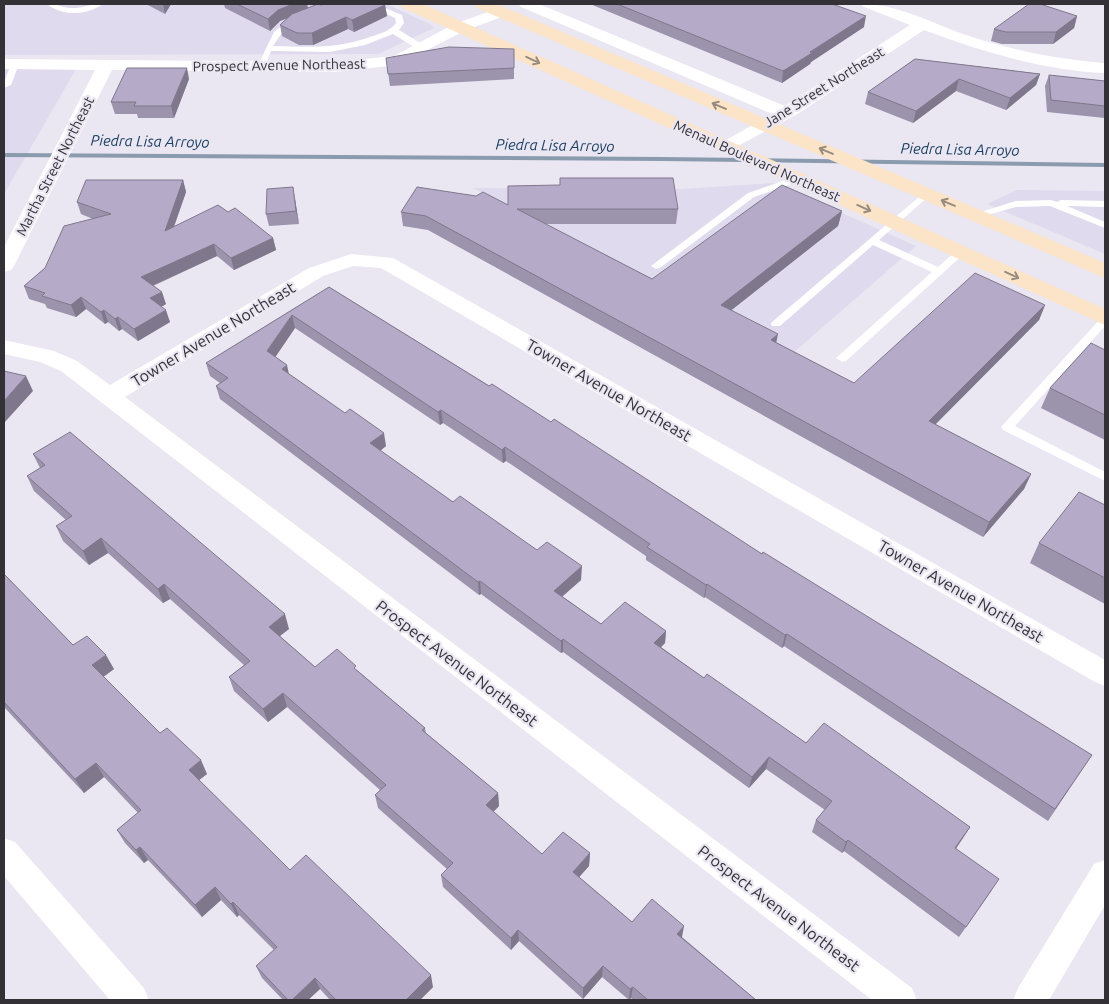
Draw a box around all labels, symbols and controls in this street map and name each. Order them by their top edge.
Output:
street label: Jane Street Northeast [761,43,888,131]
street label: Prospect Avenue Northeast [192,55,366,75]
one-way arrow [525,56,540,65]
street label: Martha Street Northeast [13,93,97,238]
one-way arrow [712,100,727,110]
street label: Menaul Boulevard Northeast [671,117,843,205]
water label: Piedra Lisa Arroyo [90,131,210,151]
water label: Piedra Lisa Arroyo [495,135,615,155]
water label: Piedra Lisa Arroyo [900,139,1020,159]
one-way arrow [819,146,834,156]
one-way arrow [941,198,956,208]
one-way arrow [856,203,871,213]
one-way arrow [1004,271,1019,280]
street label: Towner Avenue Northeast [128,278,299,390]
street label: Towner Avenue Northeast [523,335,695,445]
street label: Towner Avenue Northeast [875,536,1047,646]
street label: Prospect Avenue Northeast [373,596,542,730]
street label: Prospect Avenue Northeast [695,841,864,975]

